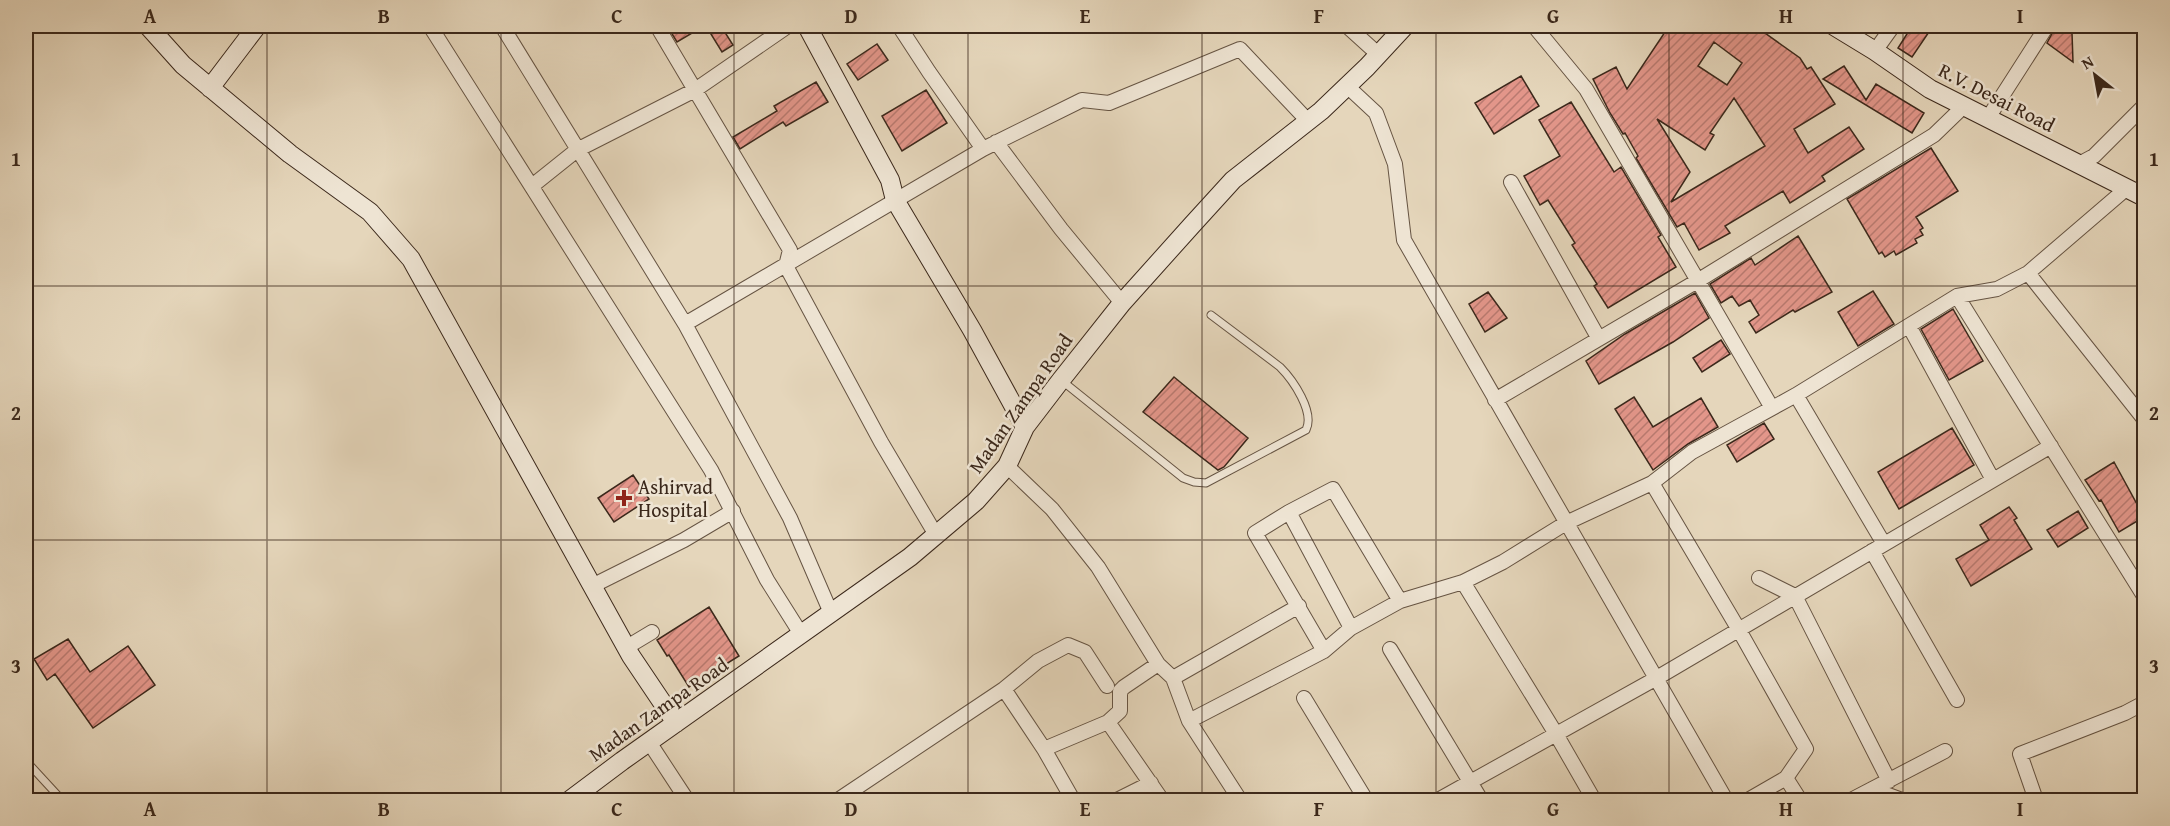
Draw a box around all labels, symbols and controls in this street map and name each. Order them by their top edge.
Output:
text: A [144,1,157,30]
text: B [378,1,390,30]
text: C [611,1,623,30]
text: D [844,1,858,30]
text: E [1080,1,1091,30]
text: F [1314,1,1324,30]
text: G [1547,1,1559,30]
text: H [1779,1,1793,30]
text: I [2017,1,2023,30]
north arrow [2065,45,2125,105]
text: N [2077,49,2098,75]
street label: R.V. Desai Road [1934,55,2060,139]
text: 1 [11,144,21,173]
text: 1 [2149,144,2159,173]
street label: Madan Zampa Road [961,327,1079,479]
text: 2 [11,398,21,427]
text: 2 [2149,398,2159,427]
place label: Ashirvad Hospital [638,472,713,524]
marker: Ashirvad Hospital [615,489,633,507]
street label: Madan Zampa Road [582,650,734,768]
text: 3 [11,651,21,680]
text: 3 [2149,651,2159,680]
text: A [144,794,157,823]
text: B [378,794,390,823]
text: C [611,794,623,823]
text: D [844,794,858,823]
text: E [1080,794,1091,823]
text: F [1314,794,1324,823]
text: G [1547,794,1559,823]
text: H [1779,794,1793,823]
text: I [2017,794,2023,823]

